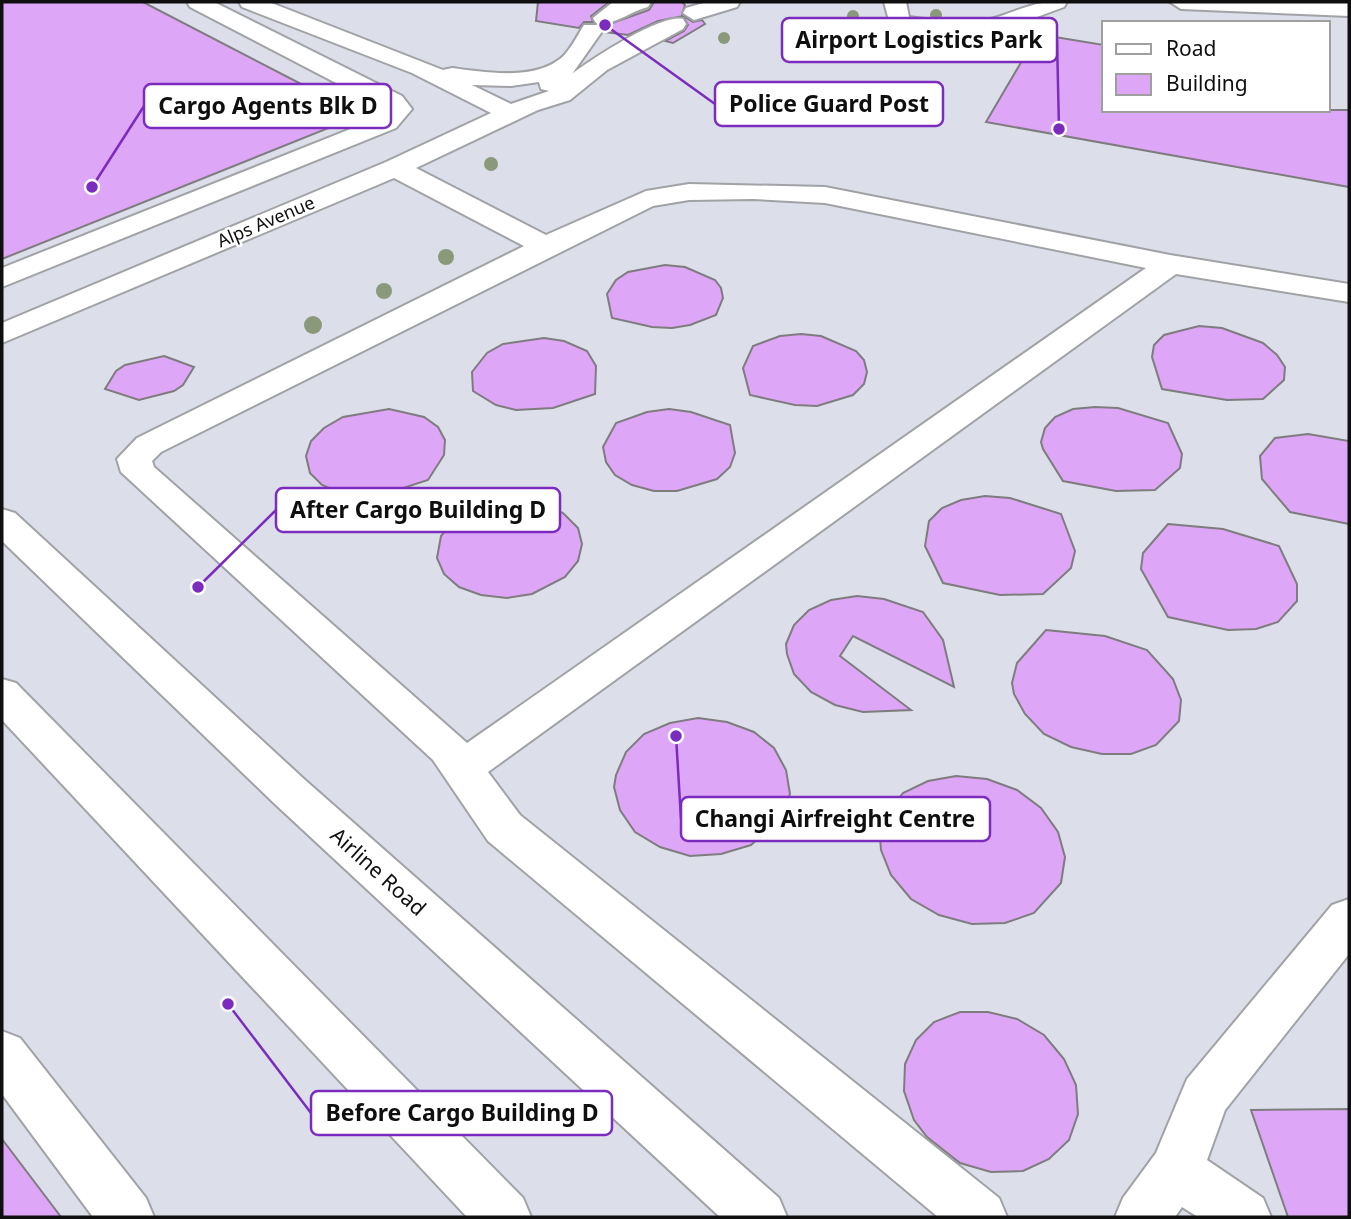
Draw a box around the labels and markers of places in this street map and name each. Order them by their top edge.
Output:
callout: Airport Logistics Park [782,18,1057,62]
callout: Police Guard Post [715,82,943,126]
callout: Cargo Agents Blk D [144,84,391,128]
callout: After Cargo Building D [276,488,560,532]
callout: Changi Airfreight Centre [681,797,990,841]
callout: Before Cargo Building D [311,1091,612,1135]

